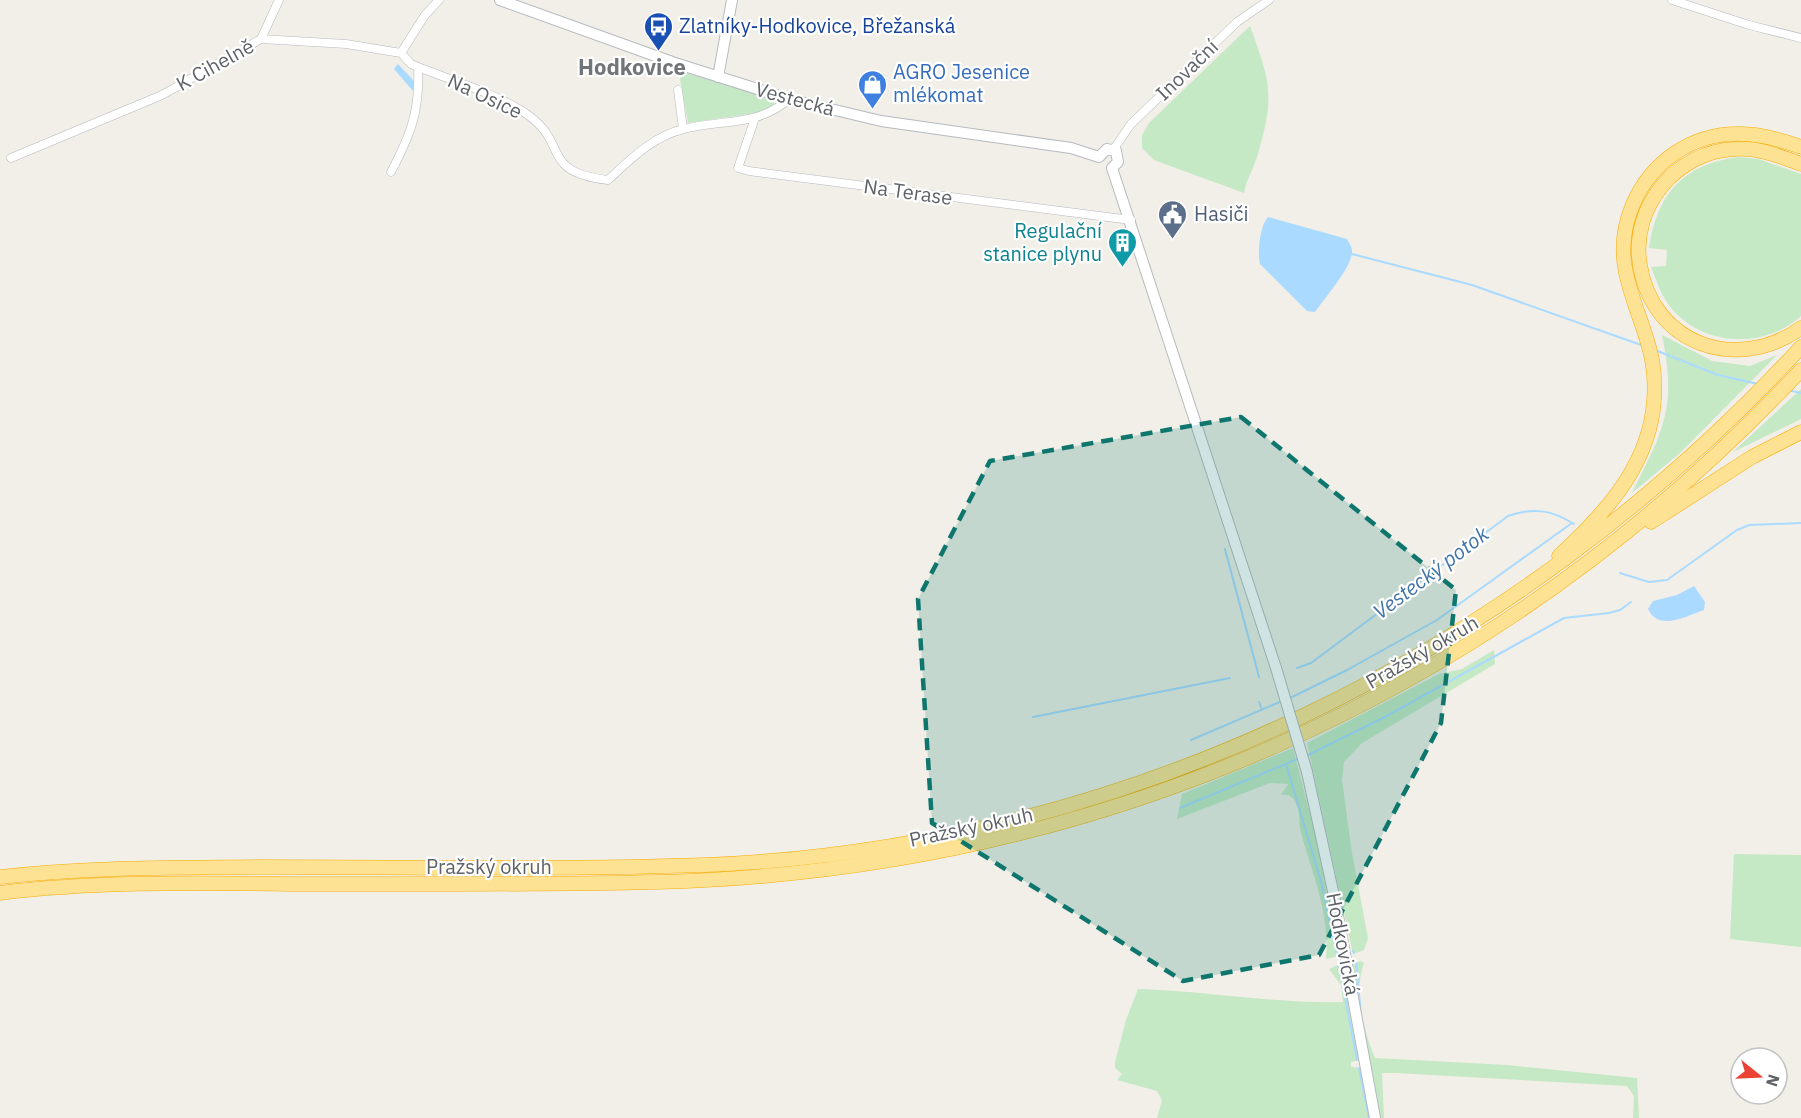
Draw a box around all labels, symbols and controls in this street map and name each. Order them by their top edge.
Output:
bus stop icon: Zlatníky-Hodkovice, Břežanská [642,10,674,52]
place label: Zlatníky-Hodkovice, Břežanská [679,12,956,39]
street label: K Cihelně [171,32,258,97]
street label: Inovační [1150,33,1224,106]
district label: Hodkovice [578,52,686,81]
place label: AGRO Jesenice mlékomat [893,58,1030,108]
street label: Na Osice [444,67,527,125]
shop icon: AGRO Jesenice mlékomat [856,68,888,110]
street label: Vestecká [752,75,838,122]
street label: Na Terase [862,172,954,211]
public building icon: Hasiči [1157,198,1189,240]
place label: Hasiči [1194,200,1249,227]
place label: Regulační stanice plynu [983,217,1102,267]
building icon: Regulační stanice plynu [1107,226,1139,268]
water label: Vestecký potok [1367,519,1495,625]
street label: Pražský okruh [1360,608,1483,695]
street label: Pražský okruh [907,800,1035,853]
street label: Pražský okruh [426,853,552,880]
street label: Hodkovická [1320,890,1367,998]
north arrow [1729,1046,1789,1106]
text: N [1762,1072,1785,1089]

